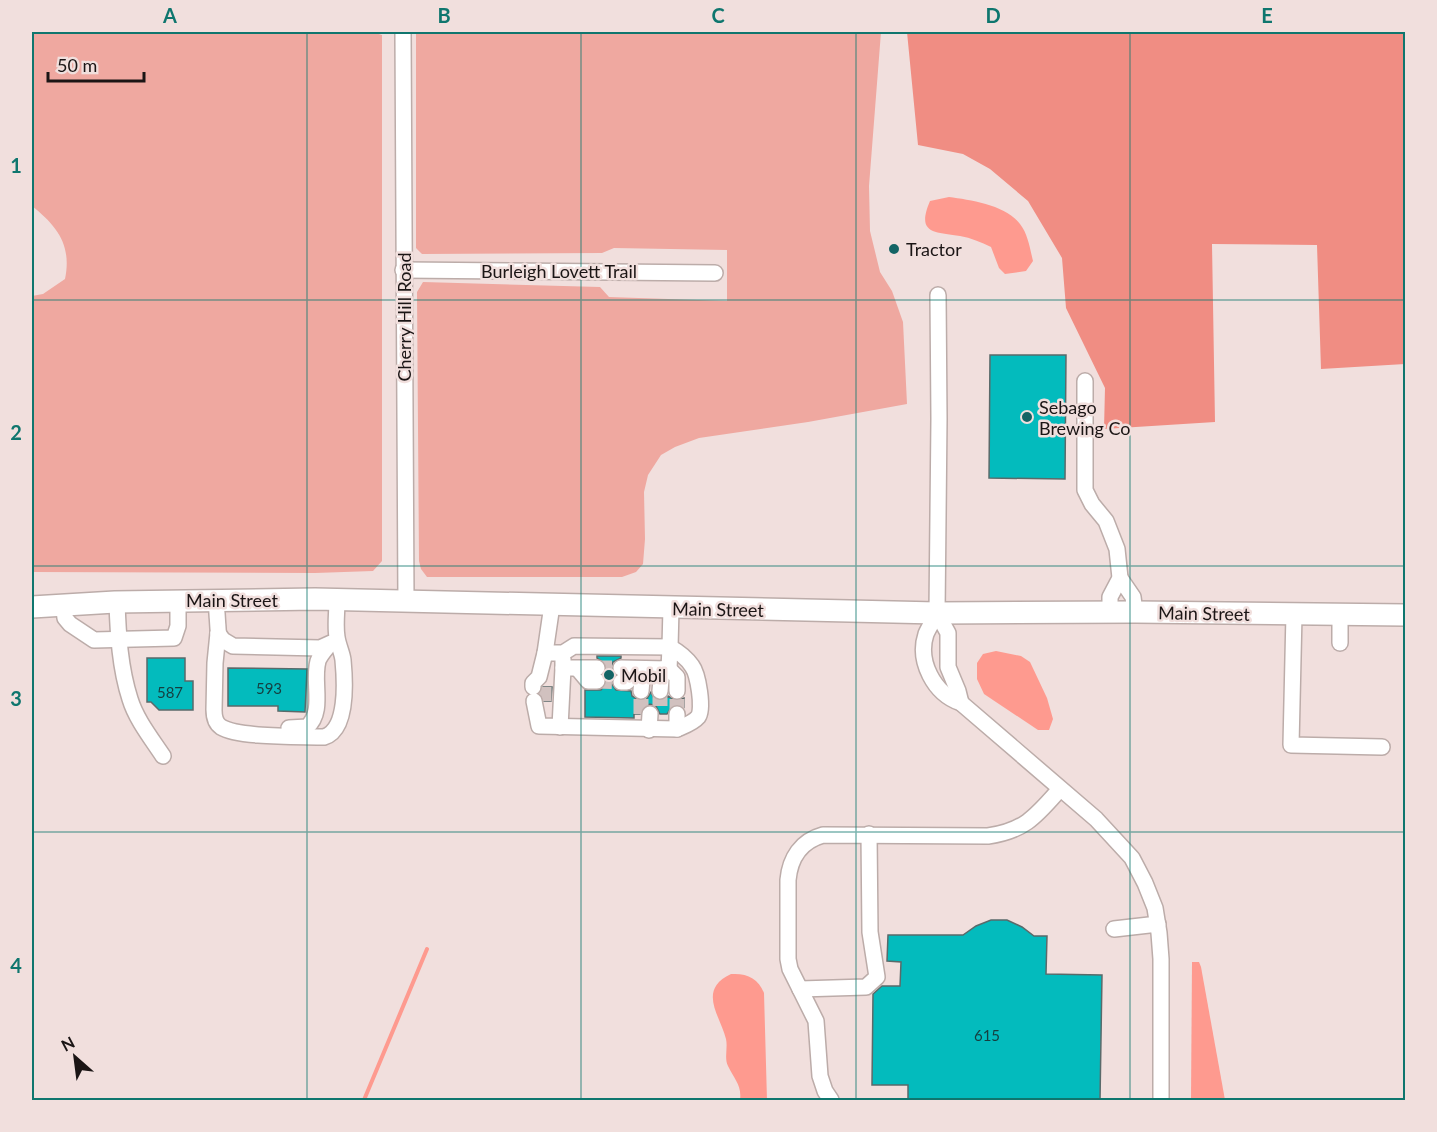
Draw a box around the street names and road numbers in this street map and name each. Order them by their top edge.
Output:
street label: Cherry Hill Road [393,252,415,382]
street label: Burleigh Lovett Trail [481,260,637,282]
street label: Main Street [186,589,278,611]
street label: Main Street [672,597,765,621]
street label: Main Street [1158,601,1251,625]

